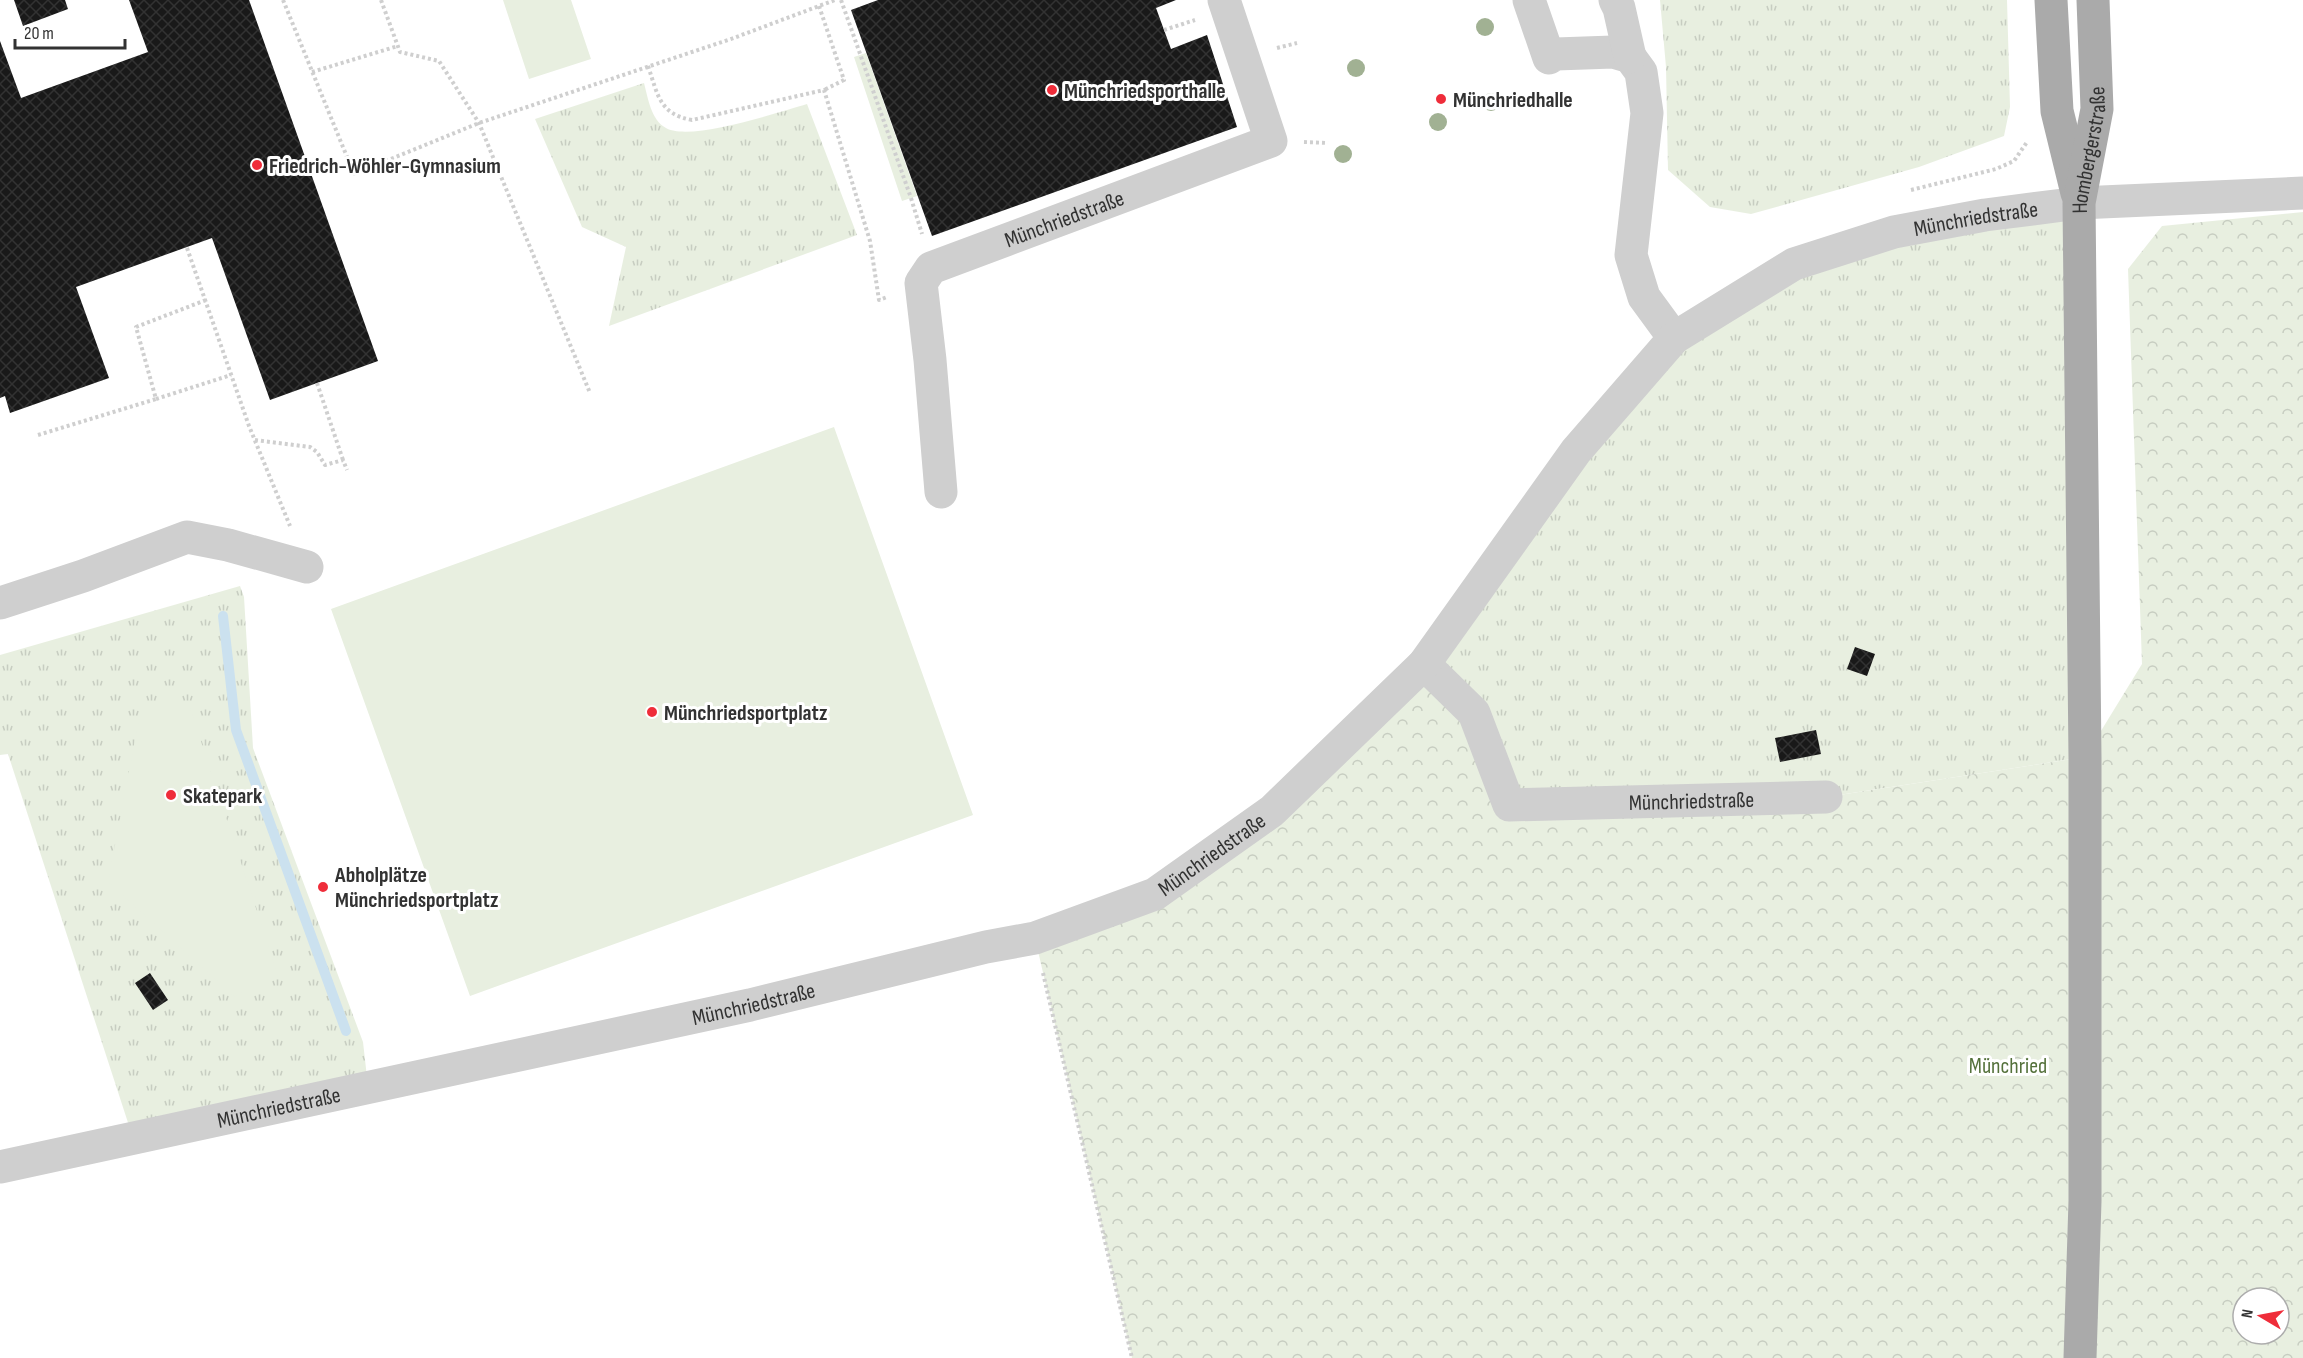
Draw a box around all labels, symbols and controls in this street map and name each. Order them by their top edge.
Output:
scale bar [15,12,124,50]
text: 20 m [24,23,54,44]
place label: Münchriedsporthalle [1064,78,1226,105]
marker: Münchriedsporthalle [1045,83,1059,97]
street label: Hombergerstraße [2067,86,2112,214]
place label: Münchriedhalle [1453,87,1573,114]
marker: Münchriedhalle [1434,92,1448,106]
place label: Friedrich-Wöhler-Gymnasium [269,153,501,180]
marker: Friedrich-Wöhler-Gymnasium [250,158,264,172]
street label: Münchriedstraße [1001,185,1128,254]
street label: Münchriedstraße [1912,196,2040,243]
place label: Münchriedsportplatz [664,700,828,727]
marker: Münchriedsportplatz [645,705,659,719]
place label: Skatepark [183,783,263,810]
street label: Münchriedstraße [1628,787,1755,817]
marker: Skatepark [164,788,178,802]
street label: Münchriedstraße [1153,808,1271,903]
place label: Abholplätze Münchriedsportplatz [334,862,499,914]
marker: Abholplätze Münchriedsportplatz [316,880,330,894]
street label: Münchriedstraße [690,977,818,1032]
park label: Münchried [1969,1053,2047,1080]
street label: Münchriedstraße [215,1082,343,1135]
north arrow [2231,1286,2291,1346]
text: N [2238,1308,2258,1320]

